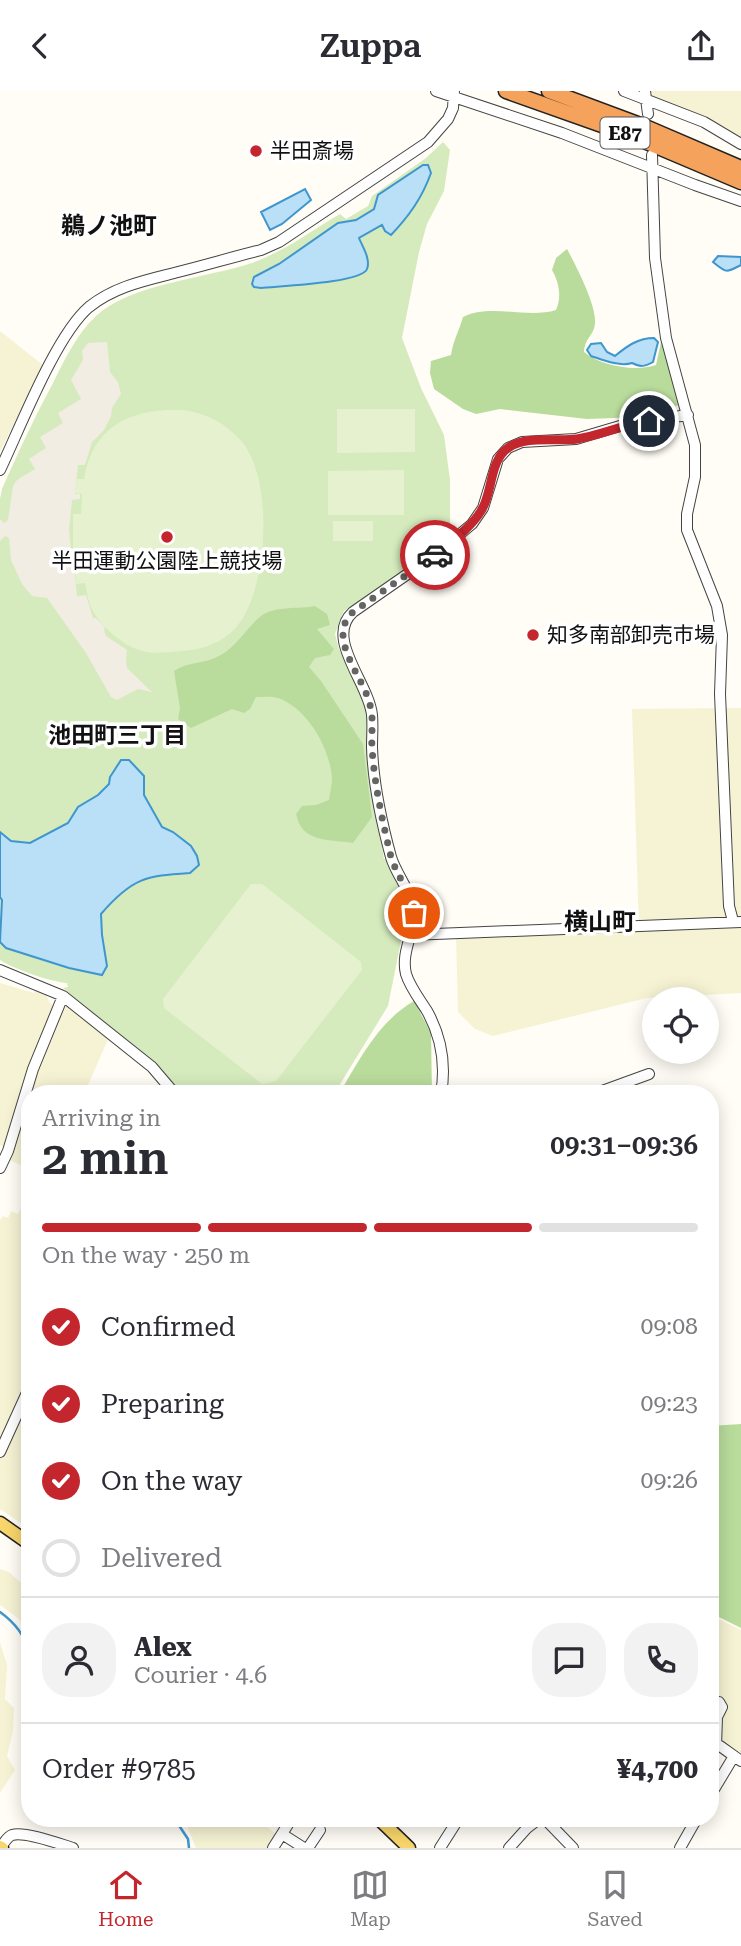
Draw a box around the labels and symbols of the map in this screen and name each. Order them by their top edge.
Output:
road number: E87 [600,117,650,149]
place label: 半田斎場 [270,139,354,163]
marker: 半田斎場 [248,143,264,159]
district label: 鵜ノ池町 [61,212,157,240]
pin [619,391,679,451]
courier [400,520,470,590]
marker: 半田運動公園陸上競技場 [159,529,175,545]
place label: 半田運動公園陸上競技場 [52,549,283,573]
place label: 知多南部卸売市場 [547,623,715,647]
marker: 知多南部卸売市場 [525,627,541,643]
district label: 池田町三丁目 [48,722,186,749]
pin [384,883,444,943]
district label: 横山町 [564,908,636,936]

